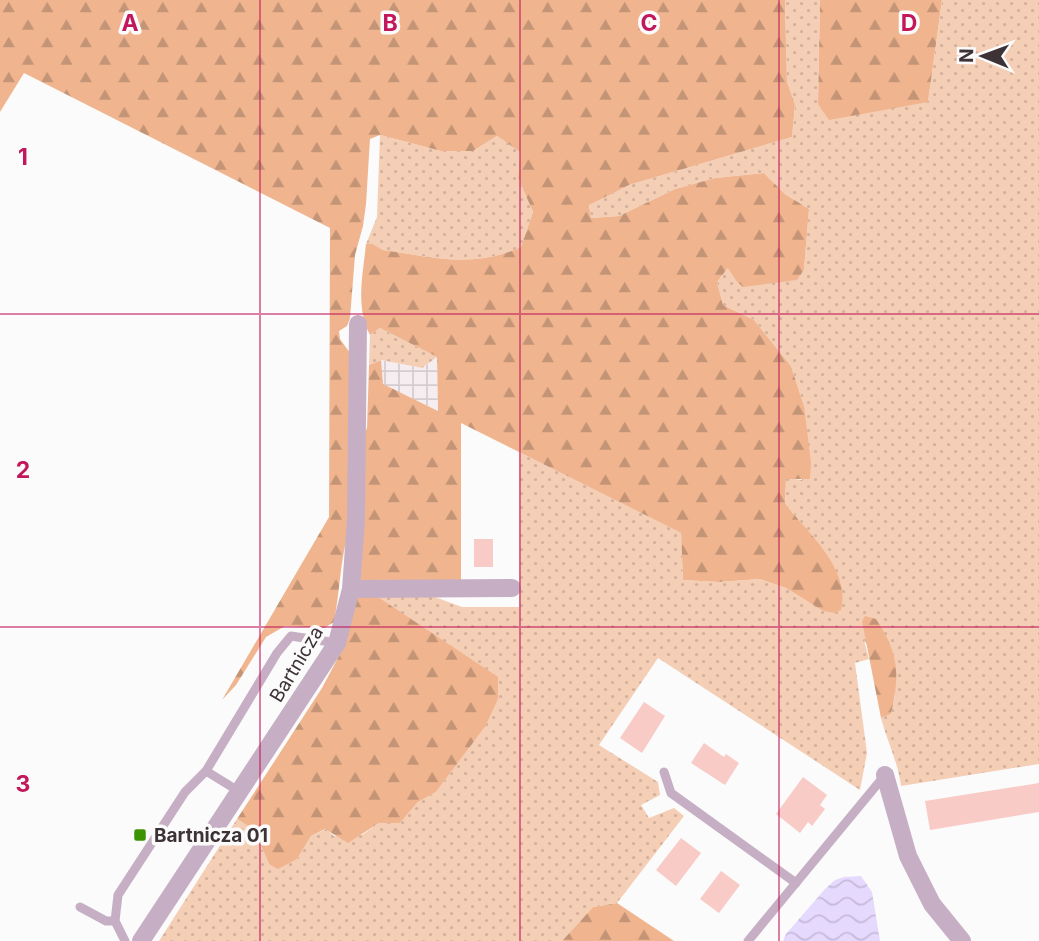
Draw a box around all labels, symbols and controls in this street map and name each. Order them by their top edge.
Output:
text: A [121,9,139,37]
text: B [382,9,398,37]
text: C [640,9,658,37]
text: D [901,9,917,37]
north arrow [948,21,1018,91]
text: N [955,48,978,63]
text: 1 [18,143,28,171]
text: 2 [16,456,30,484]
street label: Bartnicza [265,622,328,706]
text: 3 [16,770,30,798]
place label: Bartnicza 01 [154,824,268,847]
marker: Bartnicza 01 [132,827,148,843]

